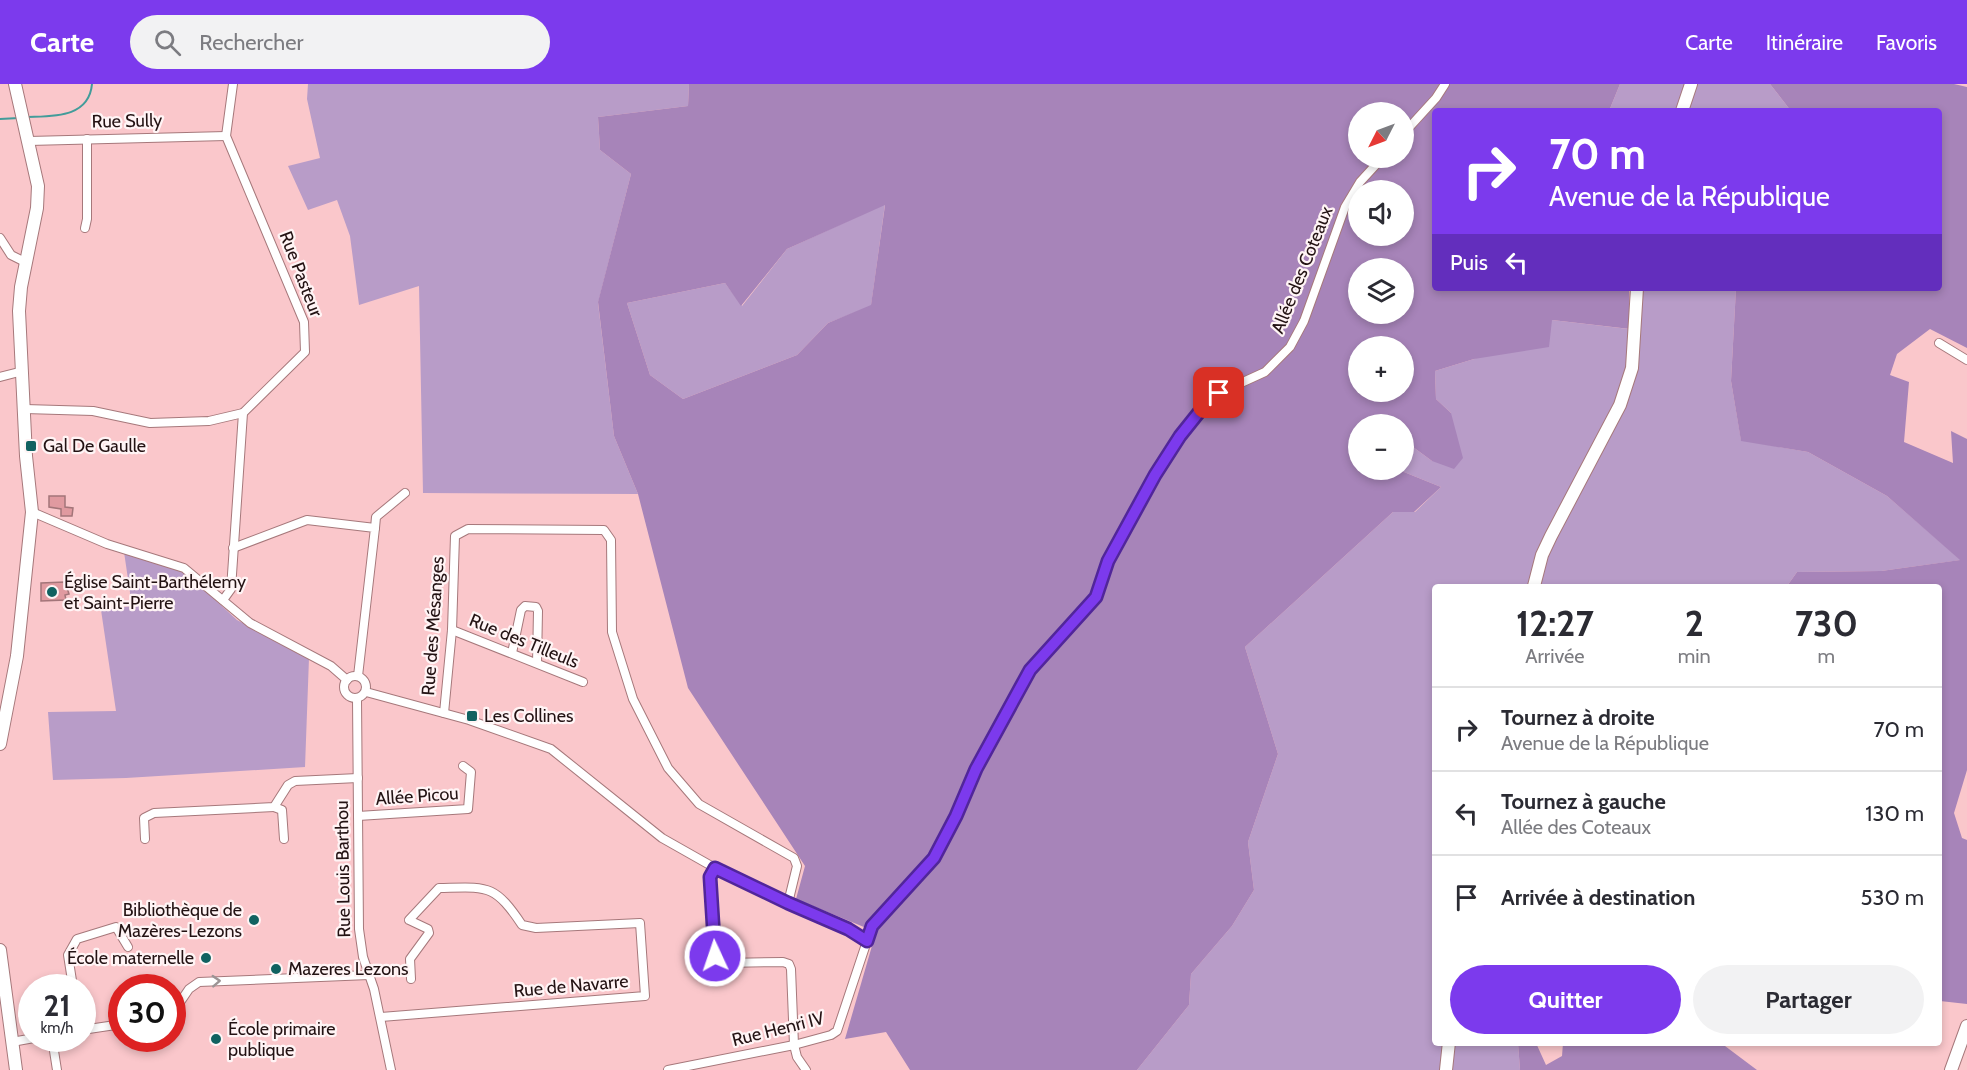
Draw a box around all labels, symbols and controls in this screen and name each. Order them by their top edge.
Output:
search box [130,15,550,69]
text: Carte [30,25,94,59]
icon: search [151,26,184,59]
text: Rechercher [199,29,303,56]
text: Carte [1685,30,1733,55]
text: Itinéraire [1766,30,1843,55]
text: Favoris [1876,30,1937,55]
north arrow [1348,102,1414,168]
map controls [1348,102,1414,480]
street label: Rue Sully [91,109,163,133]
text: 70 m [1549,128,1646,180]
icon: right [1450,132,1528,210]
button: sound [1348,180,1414,246]
text: Avenue de la République [1549,180,1830,213]
street label: Allée des Coteaux [1267,203,1338,337]
street label: Rue Pasteur [275,228,327,320]
icon: left [1500,246,1533,279]
text: Puis [1450,249,1488,276]
button: layers [1348,258,1414,324]
button: + [1348,336,1414,402]
pin [1193,367,1244,418]
icon: arrive [1202,376,1235,409]
button: − [1348,414,1414,480]
place label: Gal De Gaulle [43,435,146,457]
marker: Gal De Gaulle [24,439,38,453]
street label: Rue des Mésanges [417,556,449,696]
place label: Église Saint-Barthélemy et Saint-Pierre [64,571,246,614]
marker: Église Saint-Barthélemy et Saint-Pierre [45,585,59,599]
text: 12:27 [1516,601,1594,645]
text: 2 [1685,601,1704,645]
text: 730 [1795,601,1858,645]
street label: Rue des Tilleuls [466,609,582,673]
text: Arrivée [1525,644,1585,668]
text: min [1678,644,1711,668]
text: m [1818,644,1835,668]
text: Tournez à droite [1501,704,1655,731]
place label: Les Collines [484,705,573,727]
marker: Les Collines [465,709,479,723]
icon: right [1450,713,1483,746]
text: 70 m [1874,716,1924,743]
text: Avenue de la République [1501,731,1709,755]
street label: Allée Picou [375,782,459,810]
text: Tournez à gauche [1501,788,1666,815]
icon: left [1450,797,1483,830]
street label: Rue Louis Barthou [331,800,355,938]
text: 130 m [1865,800,1924,827]
text: Allée des Coteaux [1501,815,1651,839]
icon: arrive [1450,881,1483,914]
text: Arrivée à destination [1501,884,1695,911]
text: 530 m [1861,884,1924,911]
place label: Bibliothèque de Mazères-Lezons [118,899,242,942]
marker: Bibliothèque de Mazères-Lezons [247,913,261,927]
position arrow [683,924,747,988]
place label: École maternelle [67,947,194,969]
marker: École maternelle [199,951,213,965]
place label: Mazeres Lezons [288,958,409,980]
marker: Mazeres Lezons [269,962,283,976]
button: Quitter [1450,965,1681,1034]
button: Partager [1693,965,1924,1034]
street label: Rue de Navarre [513,970,629,1002]
speed limit sign: 30 [108,974,186,1052]
one-way arrow [211,975,220,988]
text: 21 [44,987,70,1024]
street label: Rue Henri IV [730,1007,826,1051]
place label: École primaire publique [228,1018,336,1061]
text: km/h [41,1019,73,1037]
marker: École primaire publique [209,1032,223,1046]

